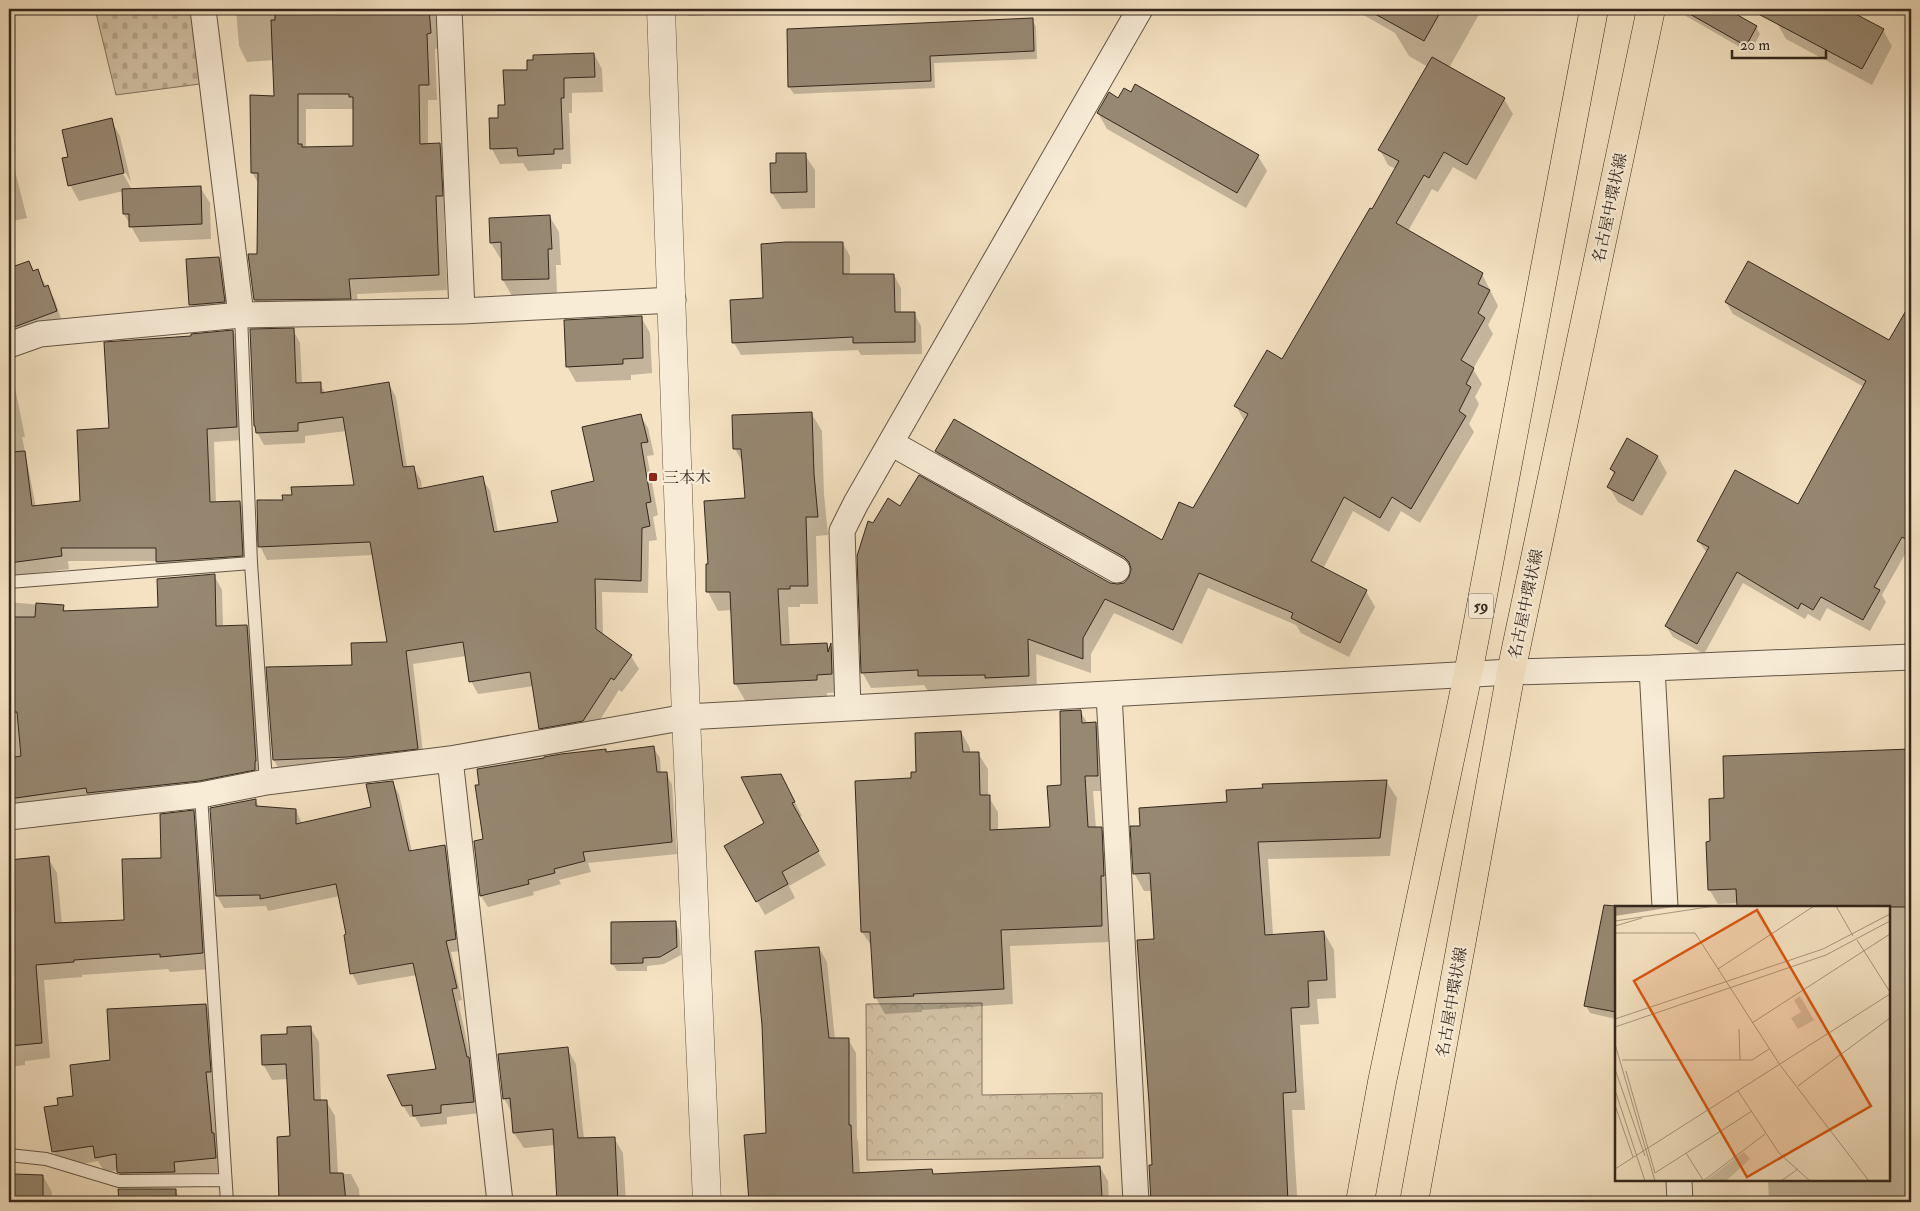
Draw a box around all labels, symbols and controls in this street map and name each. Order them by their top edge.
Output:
scale bar [1732,28,1826,60]
text: 20 m [1740,36,1770,55]
street label: 名古屋中環状線 [1589,151,1631,265]
place label: 三本木 [663,468,711,488]
marker: 三本木 [647,471,659,483]
street label: 名古屋中環状線 [1505,547,1547,661]
road number: 59 [1468,594,1494,618]
inset map [1615,906,1890,1181]
street label: 名古屋中環状線 [1432,945,1472,1059]

